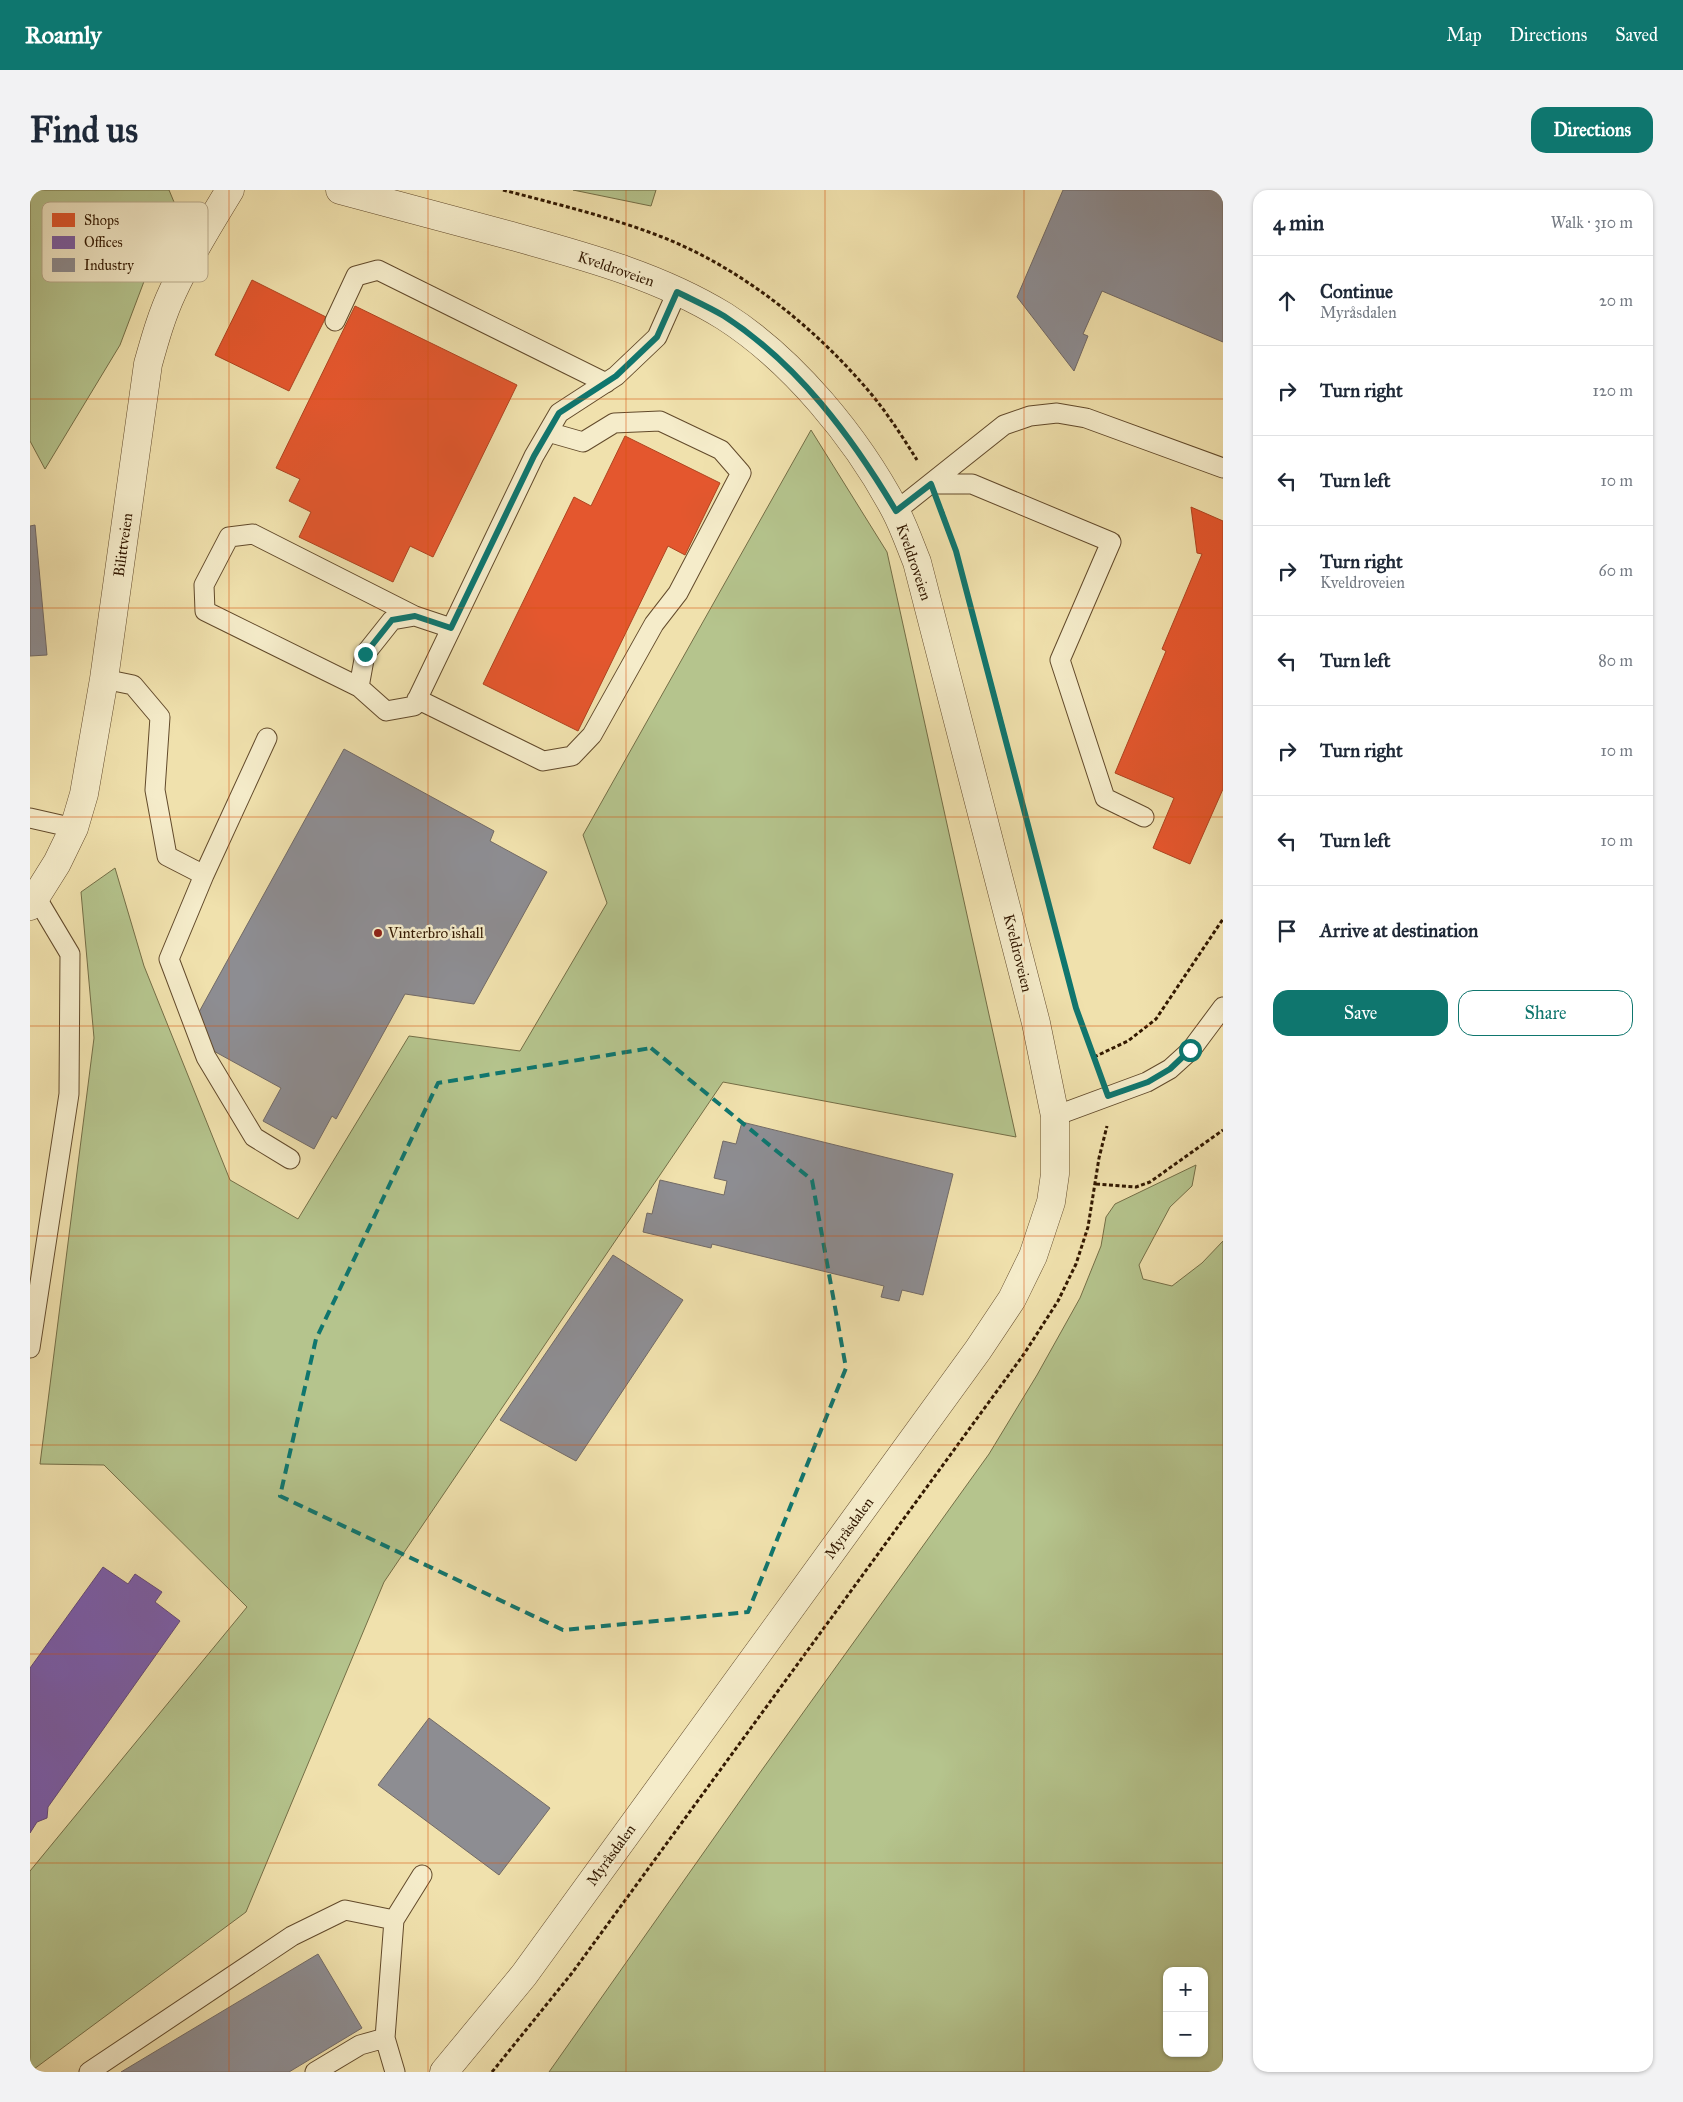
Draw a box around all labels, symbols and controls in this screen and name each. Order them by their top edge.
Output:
text: Roamly [25,20,102,50]
text: Map [1446,24,1482,46]
text: Directions [1510,24,1587,46]
text: Saved [1615,24,1658,46]
button: Directions [1531,107,1653,153]
text: Find us [30,109,138,152]
legend [42,202,208,282]
text: 4 min [1273,210,1324,236]
text: Shops [84,212,119,229]
text: Walk · 310 m [1551,213,1633,232]
text: Offices [84,234,123,251]
street label: Kveldroveien [575,248,657,290]
text: Industry [84,257,134,274]
text: Continue [1320,280,1393,303]
icon: ahead [1273,287,1301,315]
text: 20 m [1599,291,1633,310]
text: Myråsdalen [1320,303,1397,322]
icon: right [1273,377,1301,405]
text: Turn right [1320,379,1403,402]
text: 120 m [1593,381,1633,400]
icon: left [1273,467,1301,495]
text: Turn left [1320,469,1390,492]
text: 10 m [1601,471,1633,490]
street label: Bilittveien [110,512,136,578]
street label: Kveldroveien [893,521,935,603]
text: Turn right [1320,550,1403,573]
icon: right [1273,557,1301,585]
text: 60 m [1599,561,1633,580]
text: Kveldroveien [1320,573,1405,592]
route end [354,643,377,666]
icon: left [1273,647,1301,675]
text: Turn left [1320,649,1390,672]
text: 80 m [1598,651,1633,670]
icon: right [1273,737,1301,765]
text: Turn right [1320,739,1403,762]
text: 10 m [1601,741,1633,760]
icon: left [1273,827,1301,855]
text: Turn left [1320,829,1390,852]
text: 10 m [1601,831,1633,850]
street label: Kveldroveien [1000,912,1036,994]
icon: arrive [1273,917,1301,945]
text: Arrive at destination [1320,919,1478,942]
place label: Vinterbro ishall [387,924,485,942]
marker: Vinterbro ishall [372,927,384,939]
button: Save [1273,990,1448,1036]
button: Share [1458,990,1633,1036]
route start [1179,1039,1202,1062]
street label: Myråsdalen [821,1494,877,1562]
street label: Myråsdalen [583,1821,639,1889]
map controls [1163,1967,1208,2057]
button: + [1163,1967,1208,2012]
button: − [1163,2012,1208,2057]

